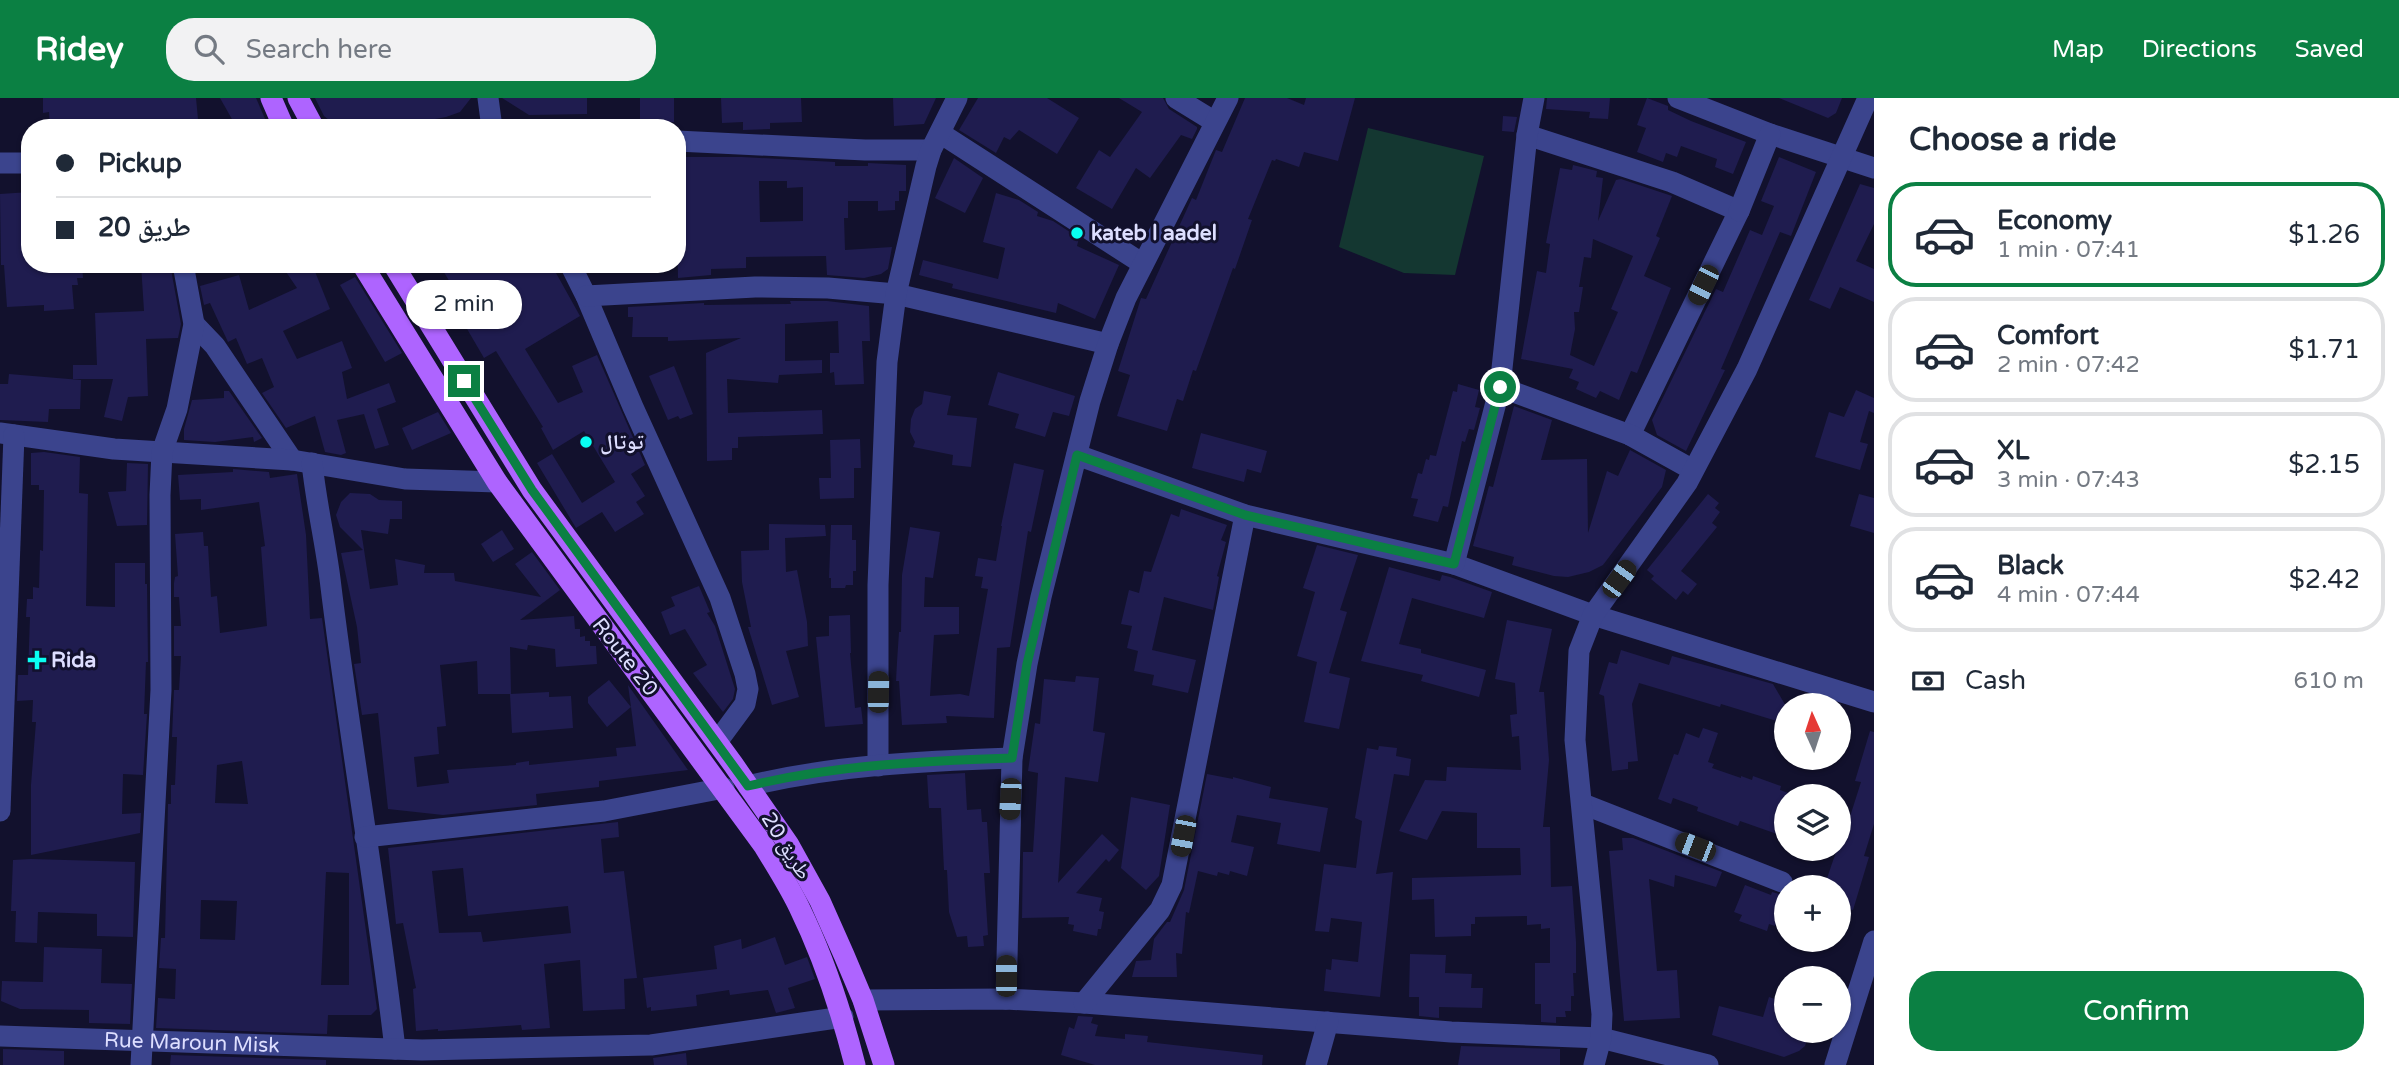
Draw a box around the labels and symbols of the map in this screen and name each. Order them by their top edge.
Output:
place label: kateb l aadel [1091,221,1217,246]
marker: kateb l aadel [1069,225,1085,241]
car [1685,262,1722,308]
callout: 2 min [406,280,522,328]
route end [448,365,480,397]
route start [1484,371,1516,403]
place label: توتال [600,430,644,455]
marker: توتال [578,434,594,450]
car [1599,556,1640,602]
street label: Route 20 [587,613,663,701]
place label: Rida [51,648,96,673]
marker: Rida [29,652,45,668]
car [868,671,889,713]
north arrow [1774,693,1852,770]
car [999,777,1022,821]
street label: طريق 20 [756,808,816,884]
car [1169,813,1198,859]
car [1672,830,1719,864]
car [996,955,1017,997]
street label: Rue Maroun Misk [104,1027,280,1058]

